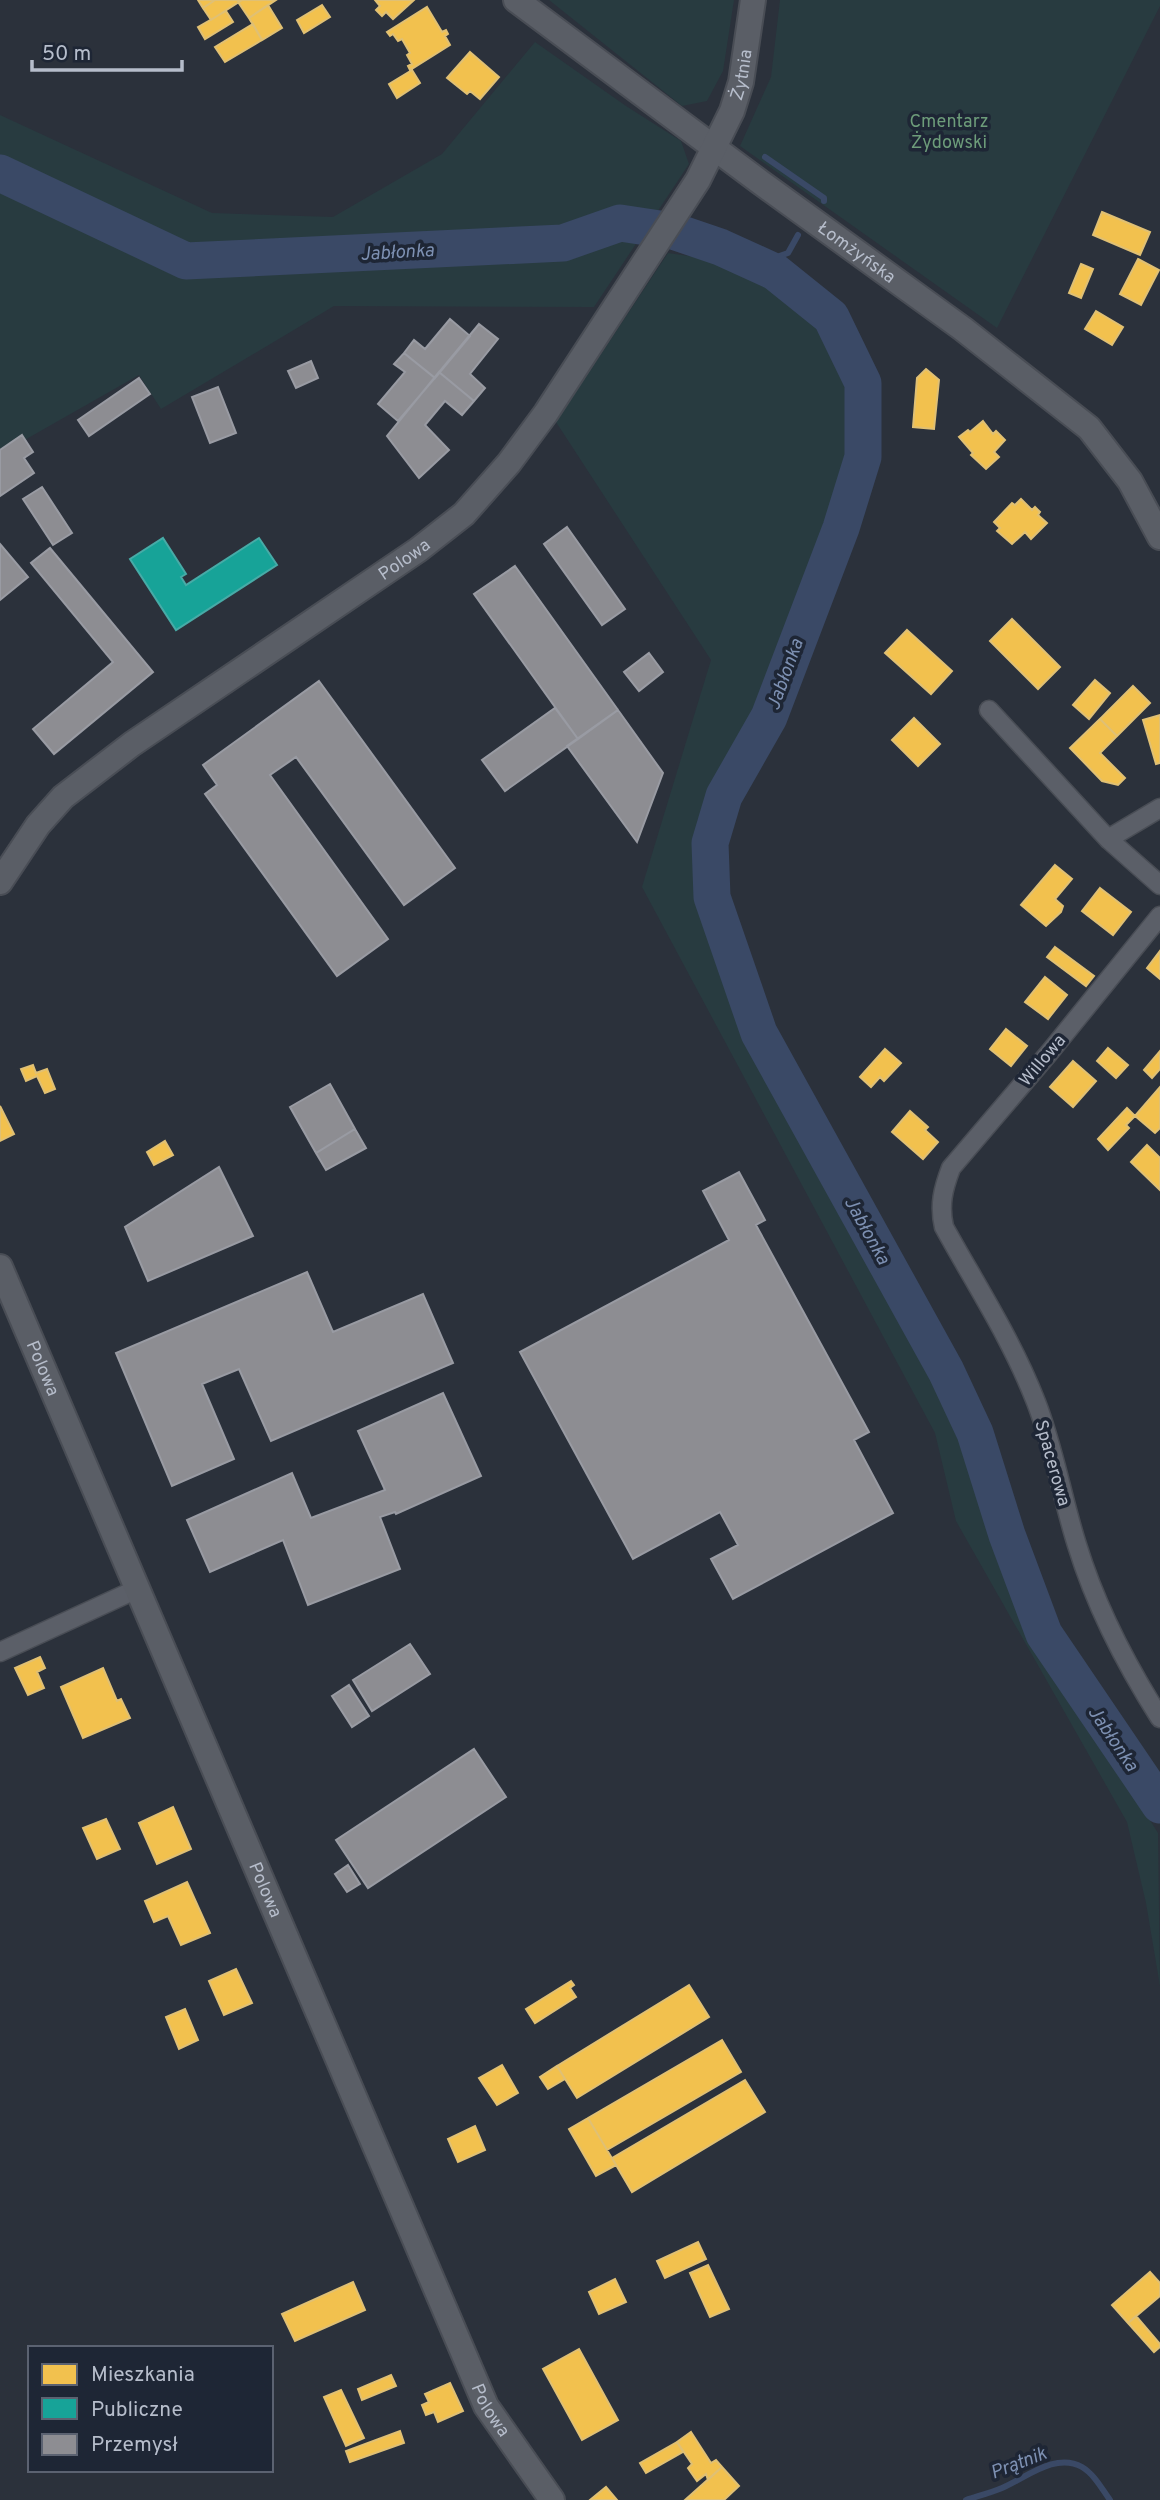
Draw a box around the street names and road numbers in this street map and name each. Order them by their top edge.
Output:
street label: Żytnia [724,48,759,104]
street label: Łomżyńska [812,217,900,289]
street label: Polowa [375,534,436,586]
street label: Willowa [1015,1030,1072,1092]
street label: Polowa [20,1337,64,1400]
street label: Spacerowa [1028,1418,1075,1509]
street label: Polowa [242,1859,286,1922]
street label: Polowa [465,2380,514,2442]

